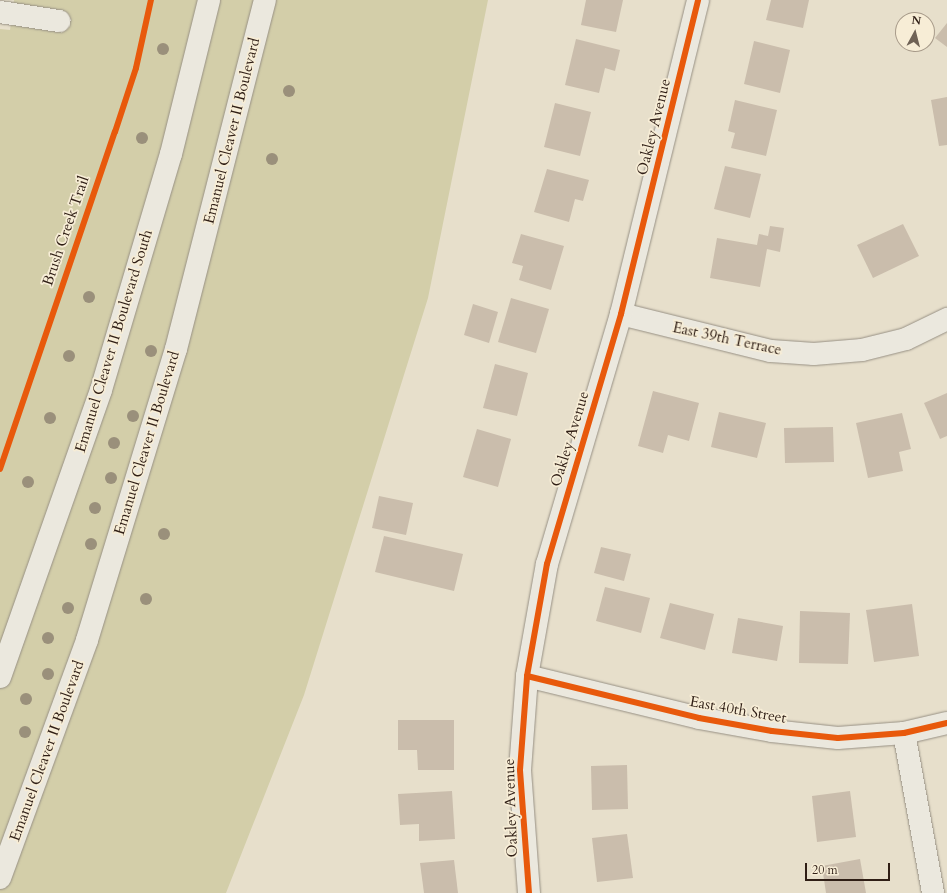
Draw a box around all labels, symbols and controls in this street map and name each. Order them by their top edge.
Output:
north arrow [895,12,935,52]
text: N [911,13,922,29]
street label: Emanuel Cleaver II Boulevard [200,36,264,226]
street label: Oakley Avenue [633,77,675,177]
street label: Brush Creek Trail [39,174,93,288]
street label: Emanuel Cleaver II Boulevard South [71,227,157,455]
street label: East 39th Terrace [671,319,783,359]
street label: Emanuel Cleaver II Boulevard [110,349,184,537]
street label: Oakley Avenue [547,389,593,489]
street label: Emanuel Cleaver II Boulevard [6,658,88,844]
street label: East 40th Street [688,693,788,727]
street label: Oakley Avenue [500,758,522,858]
scale bar [807,855,892,881]
text: 20 m [812,862,838,878]

